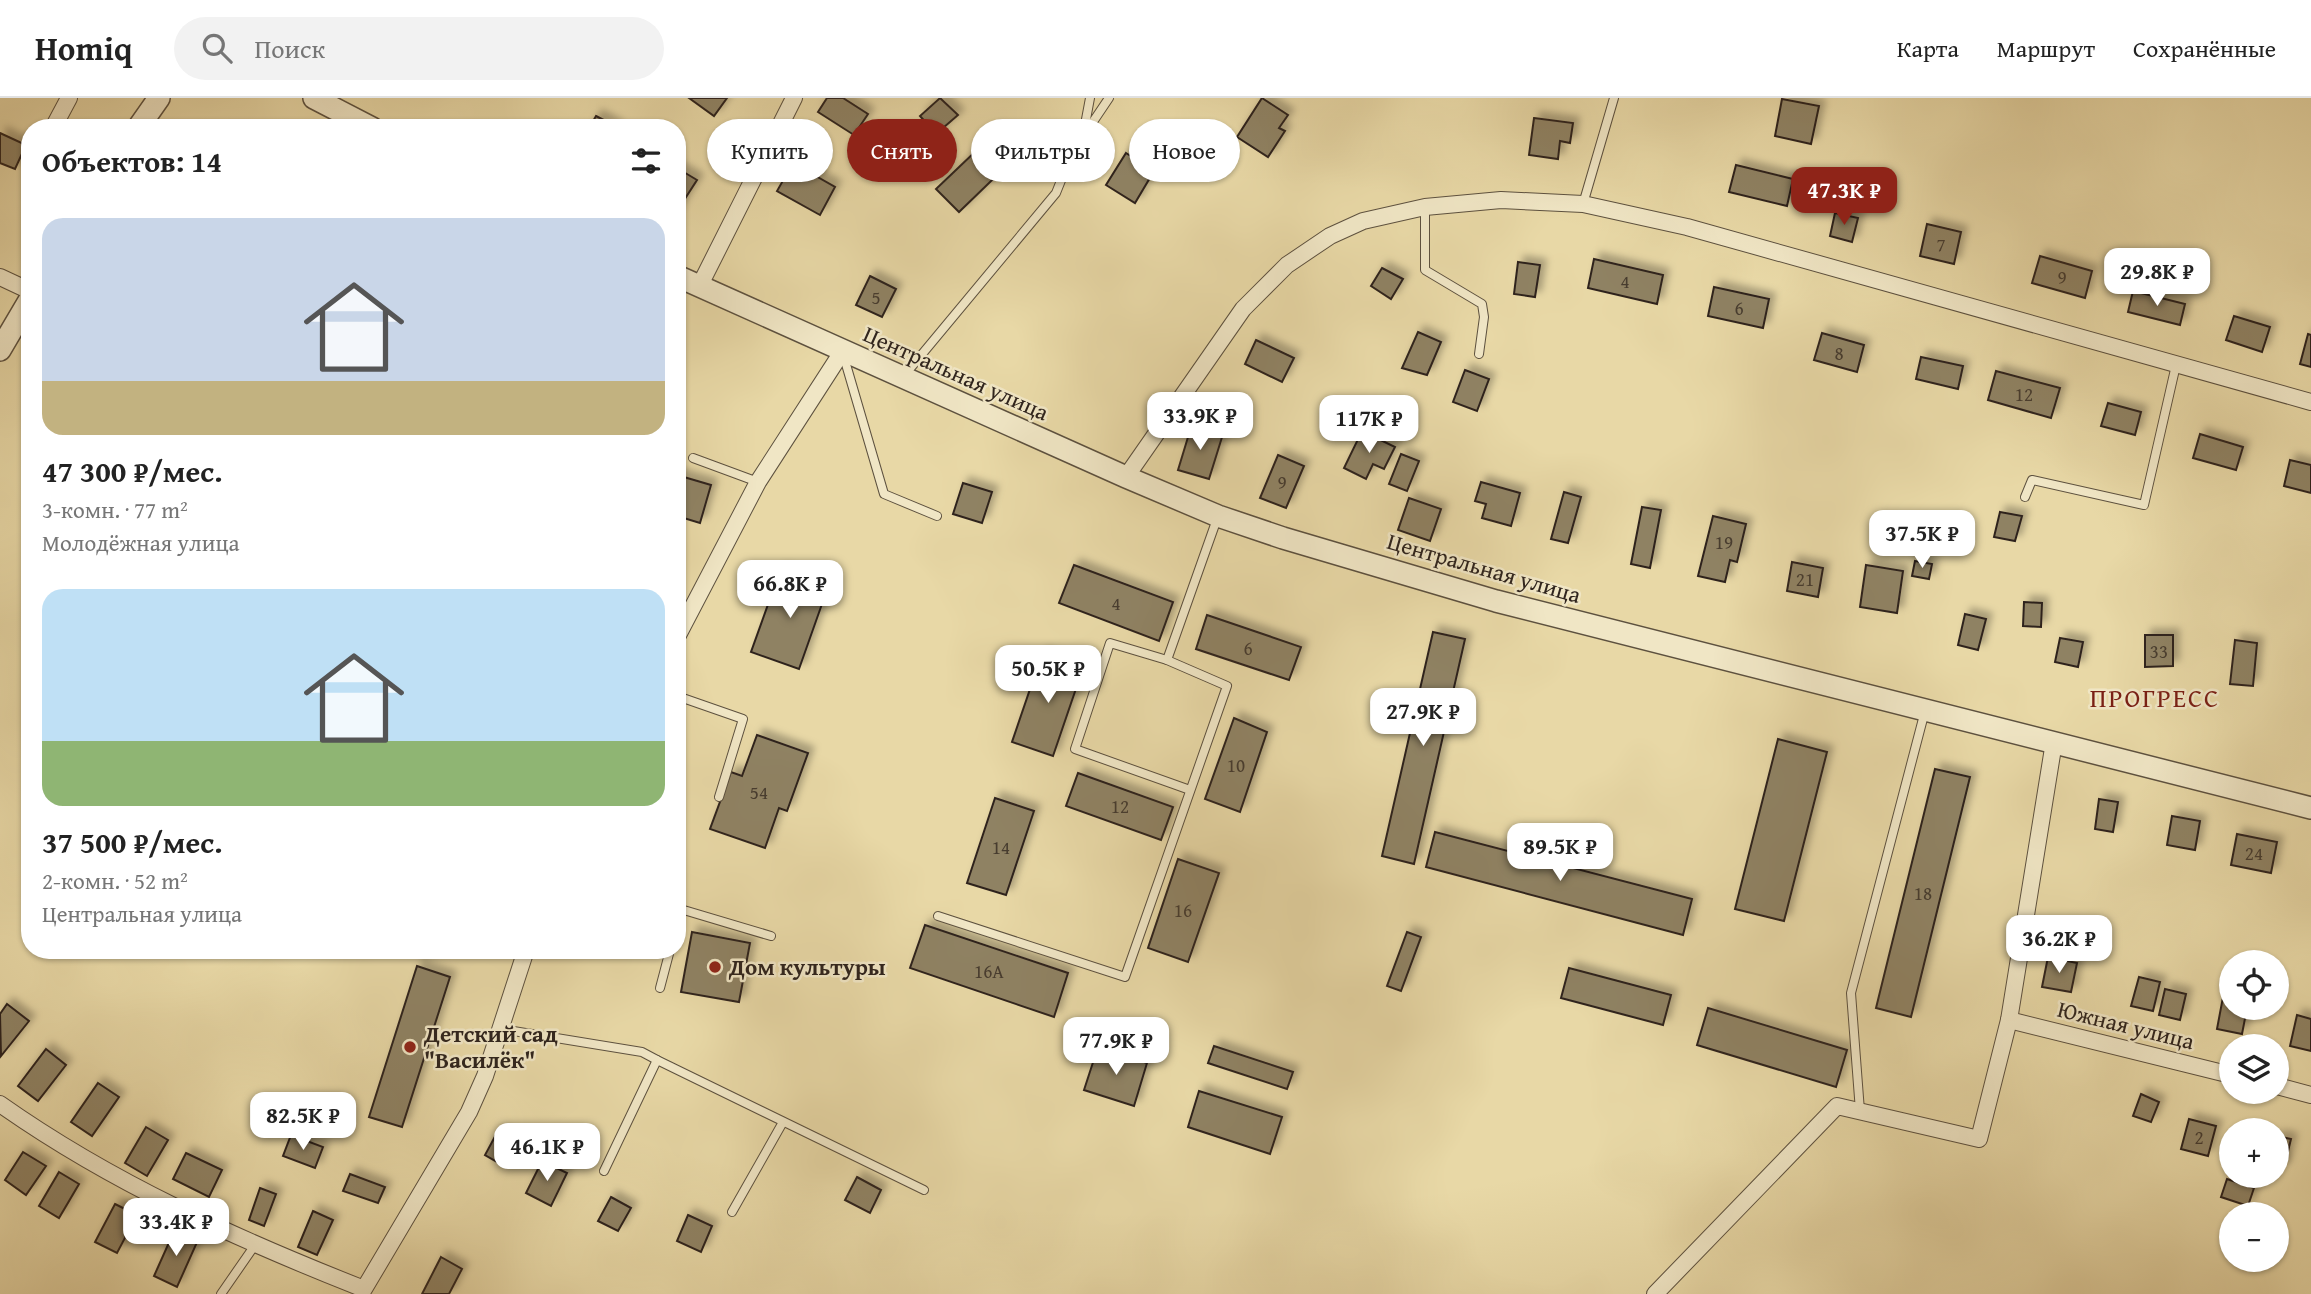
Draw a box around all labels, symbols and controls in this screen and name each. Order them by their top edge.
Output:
search box [174,17,664,80]
text: Homiq [35,24,132,72]
icon: search [198,29,236,67]
text: Поиск [254,29,325,68]
text: Карта [1897,31,1959,66]
text: Маршрут [1997,31,2095,66]
text: Сохранённые [2133,31,2276,66]
chip: Купить [707,119,833,182]
chip: Снять [847,119,957,182]
chip: Фильтры [971,119,1115,182]
chip: Новое [1129,119,1240,182]
text: Объектов: 14 [42,139,222,183]
icon: filters [627,142,665,180]
pin: 47.3K ₽ [1779,167,1909,227]
text: 47.3K ₽ [1807,173,1881,206]
house number: 7 [1936,230,1946,258]
pin: 29.8K ₽ [2092,248,2222,308]
text: 29.8K ₽ [2120,254,2194,287]
house number: 9 [2057,263,2067,291]
icon: home [291,264,417,390]
house number: 4 [1620,267,1630,295]
house number: 5 [871,283,881,311]
house number: 6 [1734,294,1744,322]
street label: Центральная улица [858,317,1054,428]
house number: 8 [1834,339,1844,367]
house number: 12 [2015,380,2033,408]
pin: 33.9K ₽ [1135,392,1265,452]
pin: 117K ₽ [1312,396,1426,455]
text: 33.9K ₽ [1163,398,1237,431]
text: 117K ₽ [1335,401,1403,434]
text: 47 300 ₽/мес. [42,449,223,493]
house number: 9 [1277,468,1287,496]
text: 3-комн. · 77 m² [42,493,188,526]
pin: 37.5K ₽ [1857,510,1987,570]
text: 37.5K ₽ [1885,516,1959,549]
street label: Центральная улица [1383,524,1585,611]
text: Молодёжная улица [42,526,239,559]
house number: 19 [1715,528,1733,556]
pin: 66.8K ₽ [725,560,855,620]
house number: 21 [1796,565,1814,593]
text: 66.8K ₽ [753,566,827,599]
house number: 4 [1111,589,1121,617]
house number: 6 [1243,634,1253,662]
icon: home [291,635,417,761]
house number: 33 [2150,637,2168,665]
pin: 50.5K ₽ [983,646,1113,705]
text: 50.5K ₽ [1011,651,1085,684]
district label: ПРОГРЕСС [2090,678,2220,717]
pin: 27.9K ₽ [1358,688,1488,748]
text: 27.9K ₽ [1386,694,1460,727]
house number: 10 [1227,751,1245,779]
house number: 54 [750,778,768,806]
house number: 12 [1111,792,1129,820]
text: 37 500 ₽/мес. [42,820,223,864]
pin: 89.5K ₽ [1495,824,1625,883]
text: 89.5K ₽ [1523,829,1597,862]
house number: 14 [992,833,1010,861]
house number: 24 [2245,839,2263,867]
text: 2-комн. · 52 m² [42,864,188,897]
house number: 18 [1914,879,1932,907]
house number: 16 [1174,896,1192,924]
text: Центральная улица [42,897,242,930]
pin: 36.2K ₽ [1994,916,2124,975]
text: 36.2K ₽ [2022,921,2096,954]
place label: Дом культуры [728,950,886,983]
map controls [2219,950,2289,1272]
button: locate [2219,950,2289,1020]
house number: 16А [974,957,1004,985]
marker: Дом культуры [707,959,723,975]
street label: Южная улица [2054,992,2198,1057]
place label: Детский сад "Василёк" [423,1017,558,1076]
pin: 77.9K ₽ [1051,1018,1181,1077]
text: 77.9K ₽ [1079,1023,1153,1056]
button: layers [2219,1034,2289,1104]
marker: Детский сад "Василёк" [402,1039,418,1055]
pin: 82.5K ₽ [238,1093,368,1152]
text: 82.5K ₽ [266,1098,340,1131]
button: + [2219,1118,2289,1188]
house number: 2 [2194,1123,2204,1151]
pin: 46.1K ₽ [482,1124,612,1183]
text: 46.1K ₽ [510,1129,584,1162]
pin: 33.4K ₽ [111,1198,241,1258]
button: − [2219,1202,2289,1272]
text: 33.4K ₽ [139,1204,213,1237]

